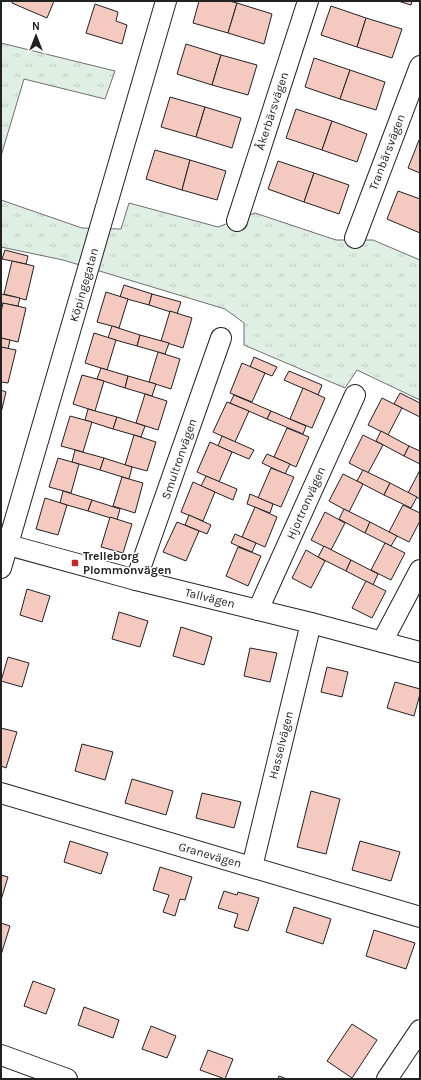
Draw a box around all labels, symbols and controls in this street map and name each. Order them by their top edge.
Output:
north arrow [16,16,56,56]
text: N [32,20,40,33]
street label: Åkerbärsvägen [253,70,291,152]
street label: Tranbärsvägen [366,112,408,192]
street label: Köpingegatan [67,246,101,324]
street label: Smultronvägen [159,417,199,501]
street label: Hjortronvägen [284,464,328,542]
place label: Trelleborg Plommonvägen [83,549,172,577]
marker: Trelleborg Plommonvägen [70,558,80,568]
street label: Tallvägen [184,585,236,611]
street label: Hasselvägen [266,710,296,780]
street label: Granevägen [177,839,243,871]

